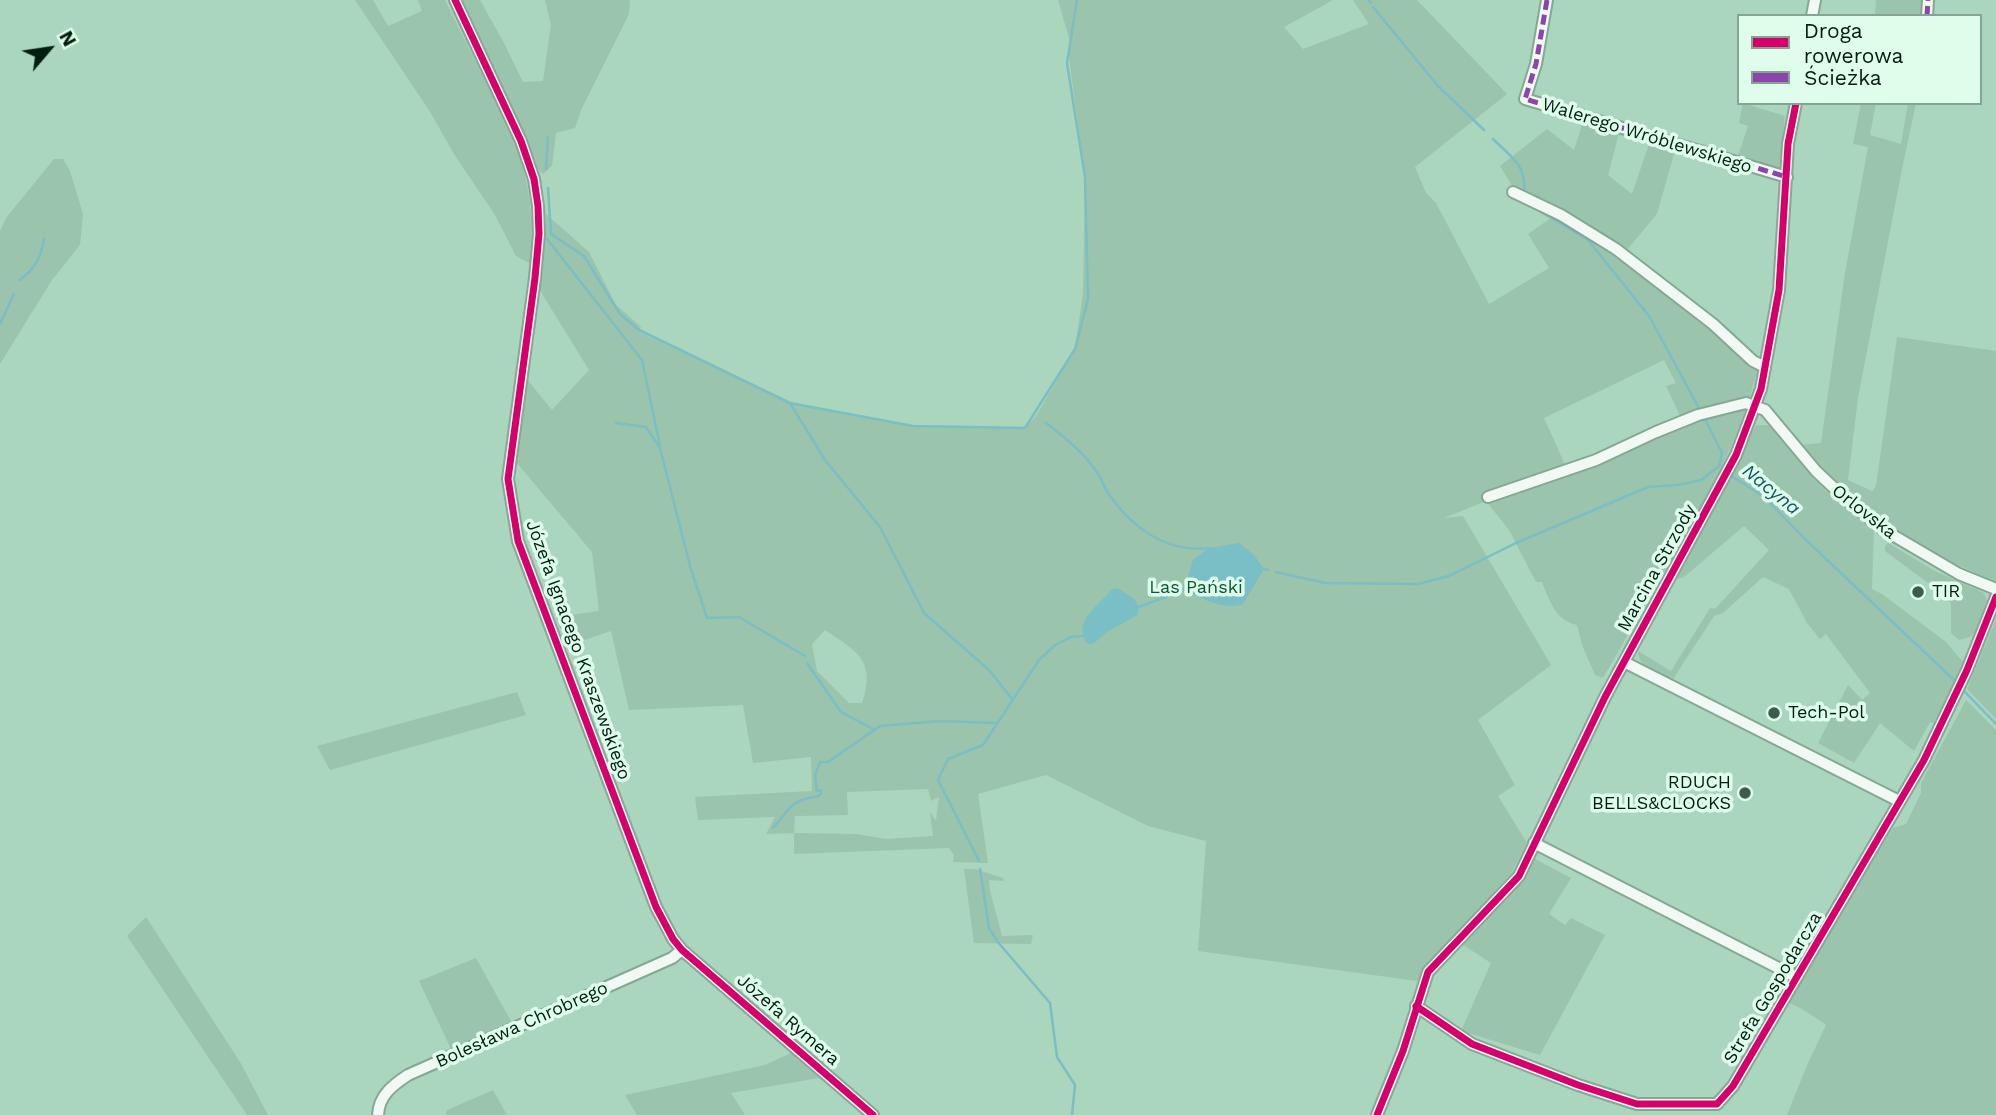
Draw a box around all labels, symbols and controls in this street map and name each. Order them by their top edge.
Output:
north arrow [14,14,84,84]
legend [1737,14,1982,105]
text: Droga rowerowa [1804,18,1903,68]
text: N [54,27,81,50]
text: Ścieżka [1804,65,1882,90]
street label: Walerego Wróblewskiego [1539,94,1755,178]
water label: Nacyna [1737,460,1805,520]
street label: Orlovska [1827,480,1901,544]
street label: Marcina Strzody [1613,501,1701,635]
street label: Józefa Ignacego Kraszewskiego [521,517,635,783]
park label: Las Pański [1149,577,1243,599]
place label: TIR [1932,581,1960,603]
marker: TIR [1910,584,1926,600]
place label: Tech-Pol [1788,702,1865,724]
marker: Tech-Pol [1766,705,1782,721]
place label: RDUCH BELLS&CLOCKS [1592,772,1731,814]
marker: RDUCH BELLS&CLOCKS [1737,785,1753,801]
street label: Strefa Gospodarcza [1719,908,1827,1068]
street label: Józefa Rymera [732,970,844,1070]
street label: Bolesława Chrobrego [433,977,611,1073]

